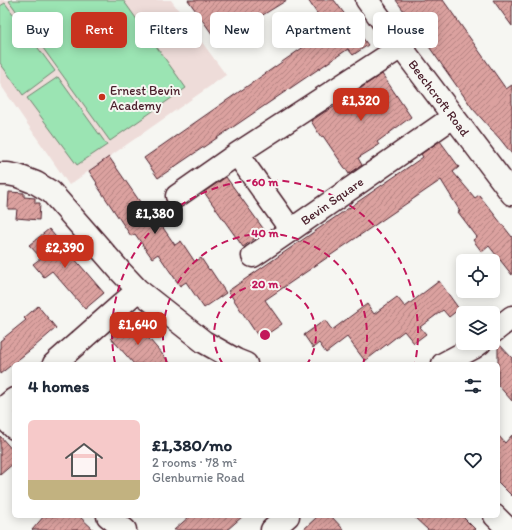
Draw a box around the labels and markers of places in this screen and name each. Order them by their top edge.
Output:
place label: Ernest Bevin Academy [110,83,181,113]
pin: £1,320 [328,88,394,122]
marker: Ernest Bevin Academy [97,92,107,102]
pin: £1,380 [122,201,188,235]
pin: £2,390 [32,235,98,269]
pin: £1,640 [105,312,171,346]
centre of rings [258,328,272,342]

